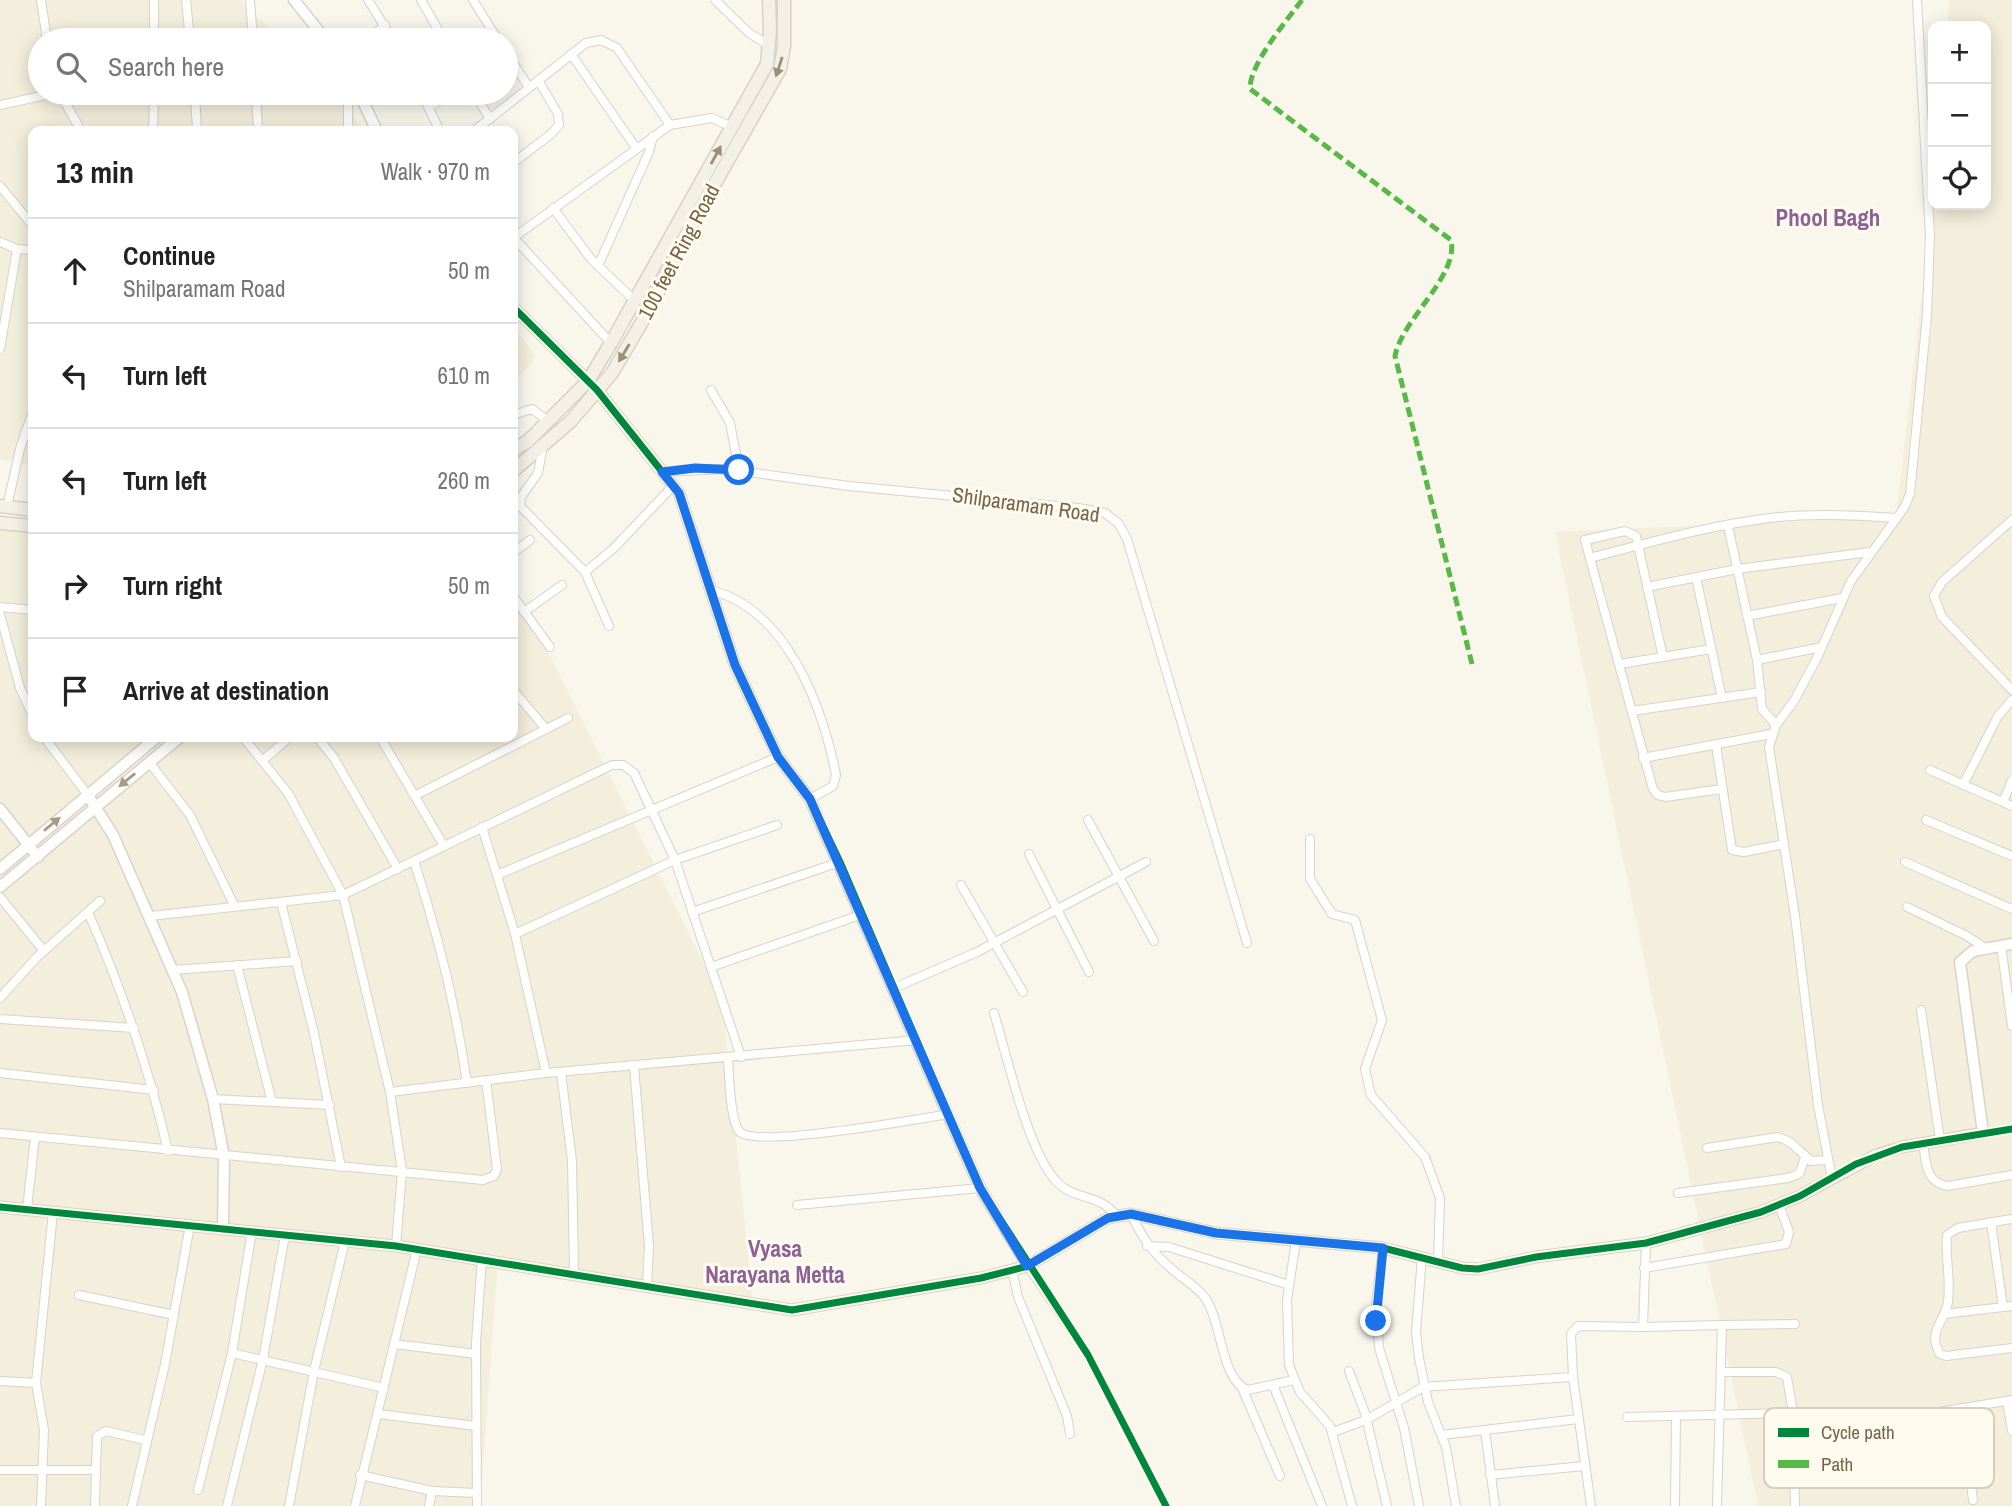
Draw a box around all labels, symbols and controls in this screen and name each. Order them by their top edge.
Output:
map controls [1928,21,1991,210]
button: + [1928,21,1991,84]
search box [28,28,518,105]
icon: search [52,48,90,86]
text: Search here [108,49,224,84]
one-way arrow [773,57,784,78]
button: − [1928,84,1991,147]
one-way arrow [710,145,722,165]
button: locate [1928,147,1991,210]
text: 13 min [56,152,134,192]
text: Walk · 970 m [381,156,490,187]
street label: 100 feet Ring Road [631,179,726,325]
district label: Phool Bagh [1776,202,1880,233]
text: Continue [123,238,215,273]
icon: ahead [56,252,94,290]
text: 50 m [448,255,490,286]
text: Shilparamam Road [123,273,285,304]
one-way arrow [617,343,630,362]
icon: left [56,357,94,395]
text: Turn left [123,358,207,393]
text: 610 m [438,360,490,391]
route start [723,454,754,485]
icon: left [56,462,94,500]
text: Turn left [123,463,207,498]
text: 260 m [438,465,490,496]
street label: Shilparamam Road [951,480,1102,529]
icon: right [56,567,94,605]
text: Turn right [123,568,222,603]
text: 50 m [448,570,490,601]
icon: arrive [56,672,94,710]
text: Arrive at destination [123,673,329,708]
one-way arrow [118,772,135,787]
one-way arrow [43,817,60,832]
district label: Vyasa Narayana Metta [705,1233,845,1290]
route end [1360,1305,1391,1336]
legend [1764,1408,1994,1488]
text: Cycle path [1821,1419,1895,1445]
text: Path [1821,1451,1853,1477]

